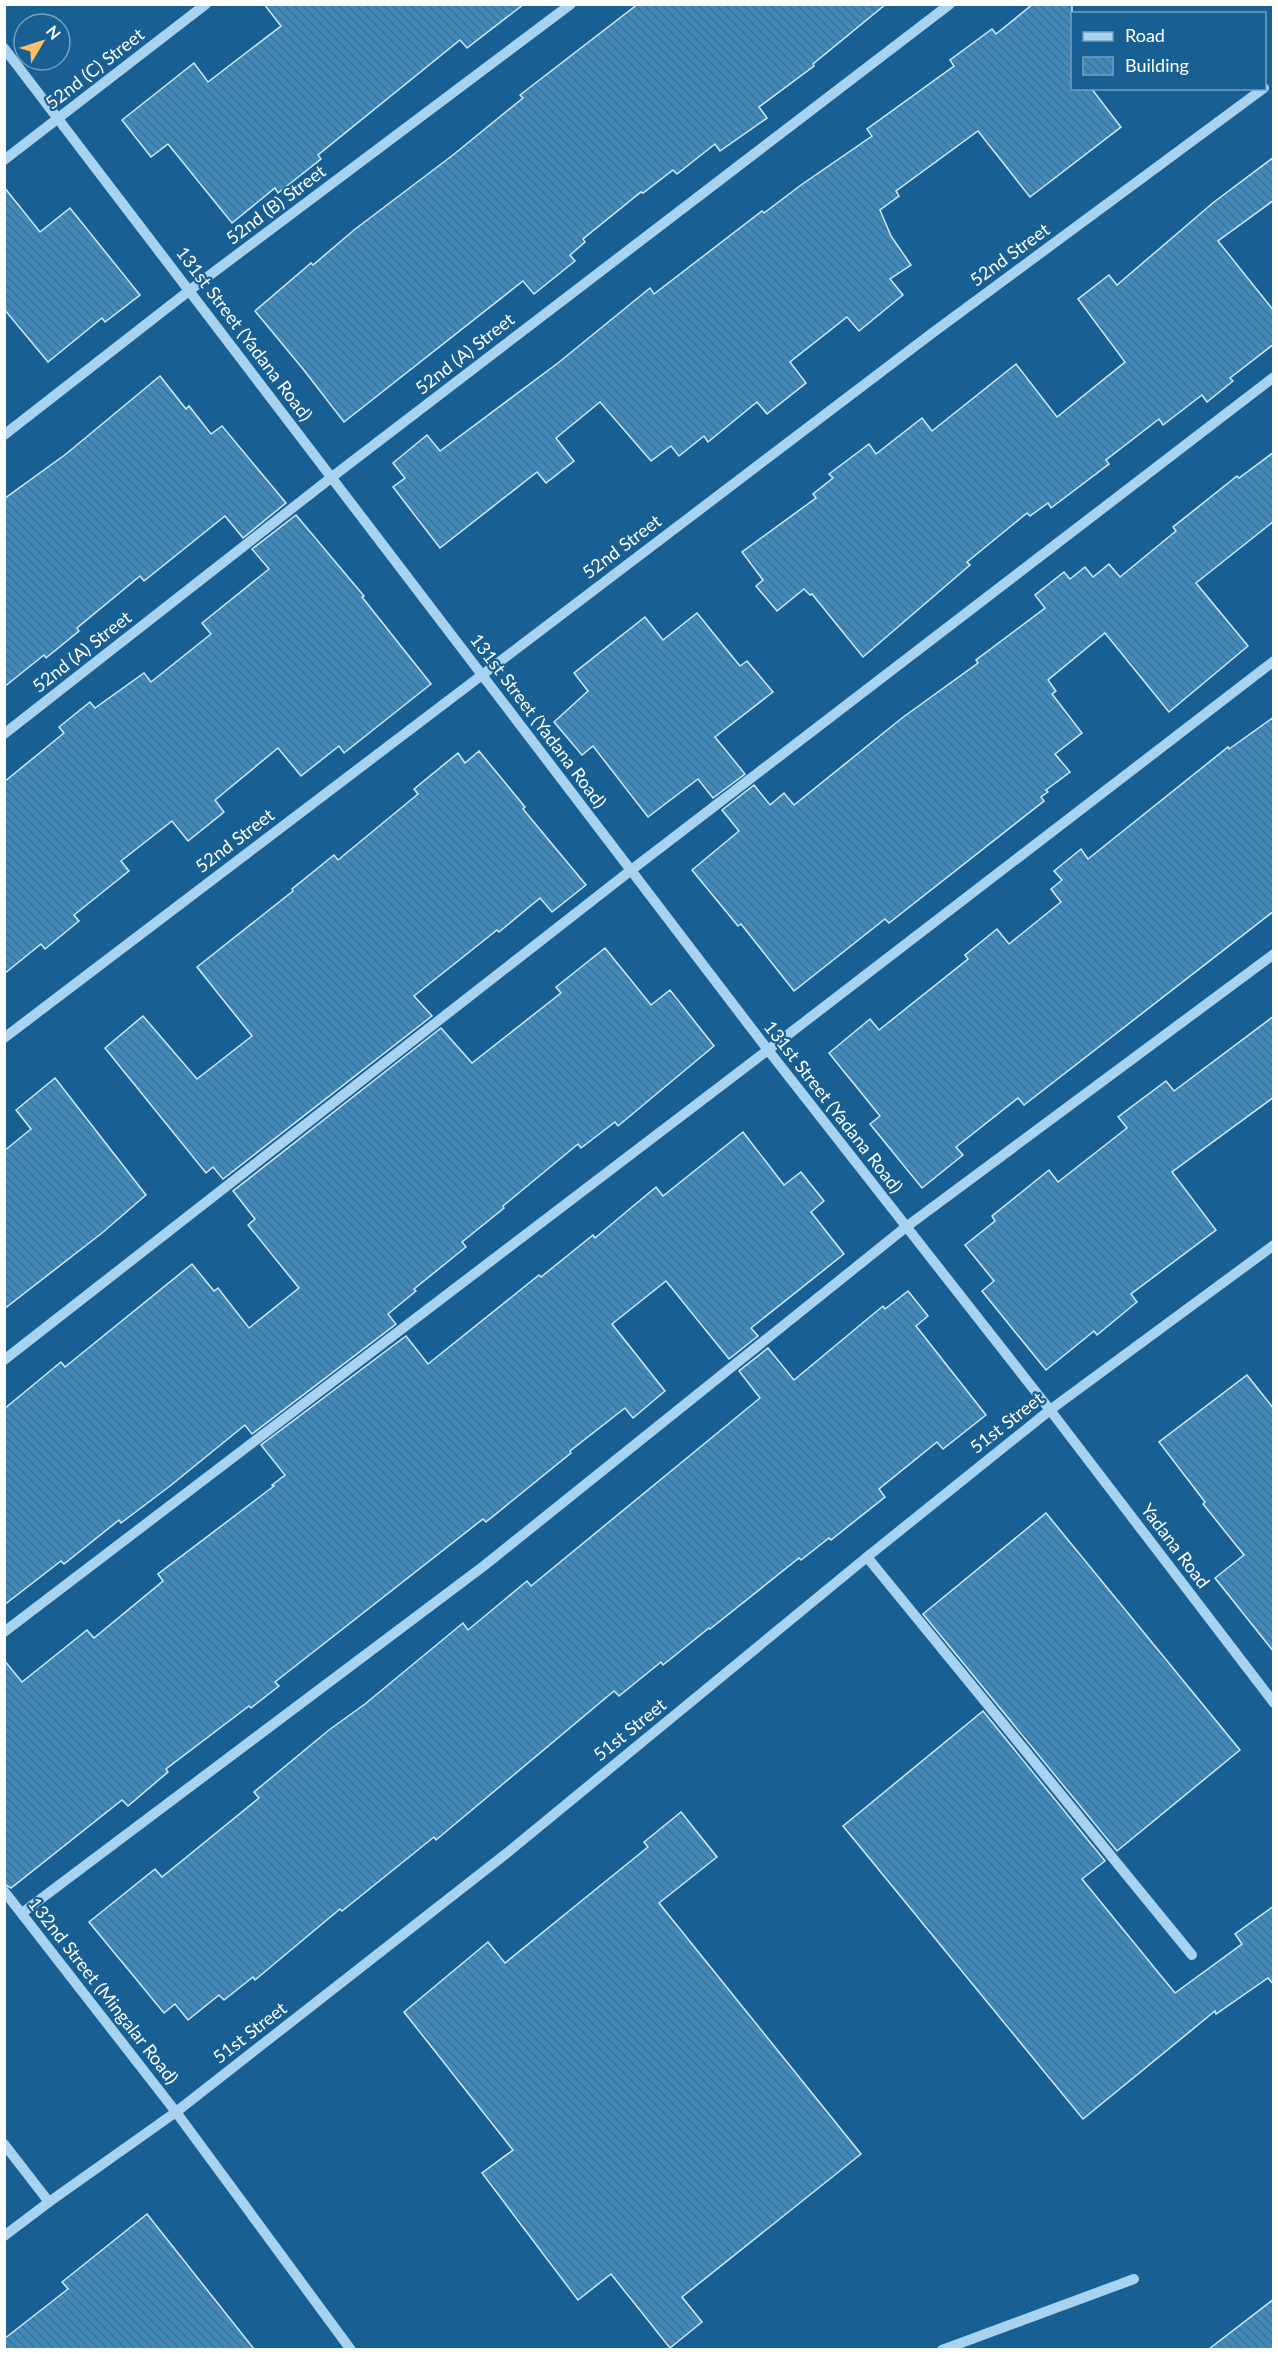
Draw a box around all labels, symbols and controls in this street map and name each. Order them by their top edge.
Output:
north arrow [12,12,72,72]
legend [1071,12,1266,90]
text: N [43,21,65,43]
street label: 52nd (C) Street [41,23,148,113]
text: Road [1125,24,1165,46]
text: Building [1125,54,1189,76]
street label: 52nd (B) Street [221,159,330,249]
street label: 52nd Street [965,218,1054,290]
street label: 131st Street (Yadana Road) [172,242,318,425]
street label: 52nd (A) Street [411,307,519,399]
street label: 52nd Street [578,509,666,583]
street label: 52nd (A) Street [28,605,136,697]
street label: 131st Street (Yadana Road) [466,629,612,812]
street label: 52nd Street [191,803,279,877]
street label: 131st Street (Yadana Road) [760,1016,908,1197]
street label: 51st Street [965,1386,1048,1458]
street label: Yadana Road [1137,1499,1215,1592]
street label: 51st Street [589,1693,671,1765]
street label: 132nd Street (Mingalar Road) [24,1893,184,2088]
street label: 51st Street [208,1996,291,2068]

